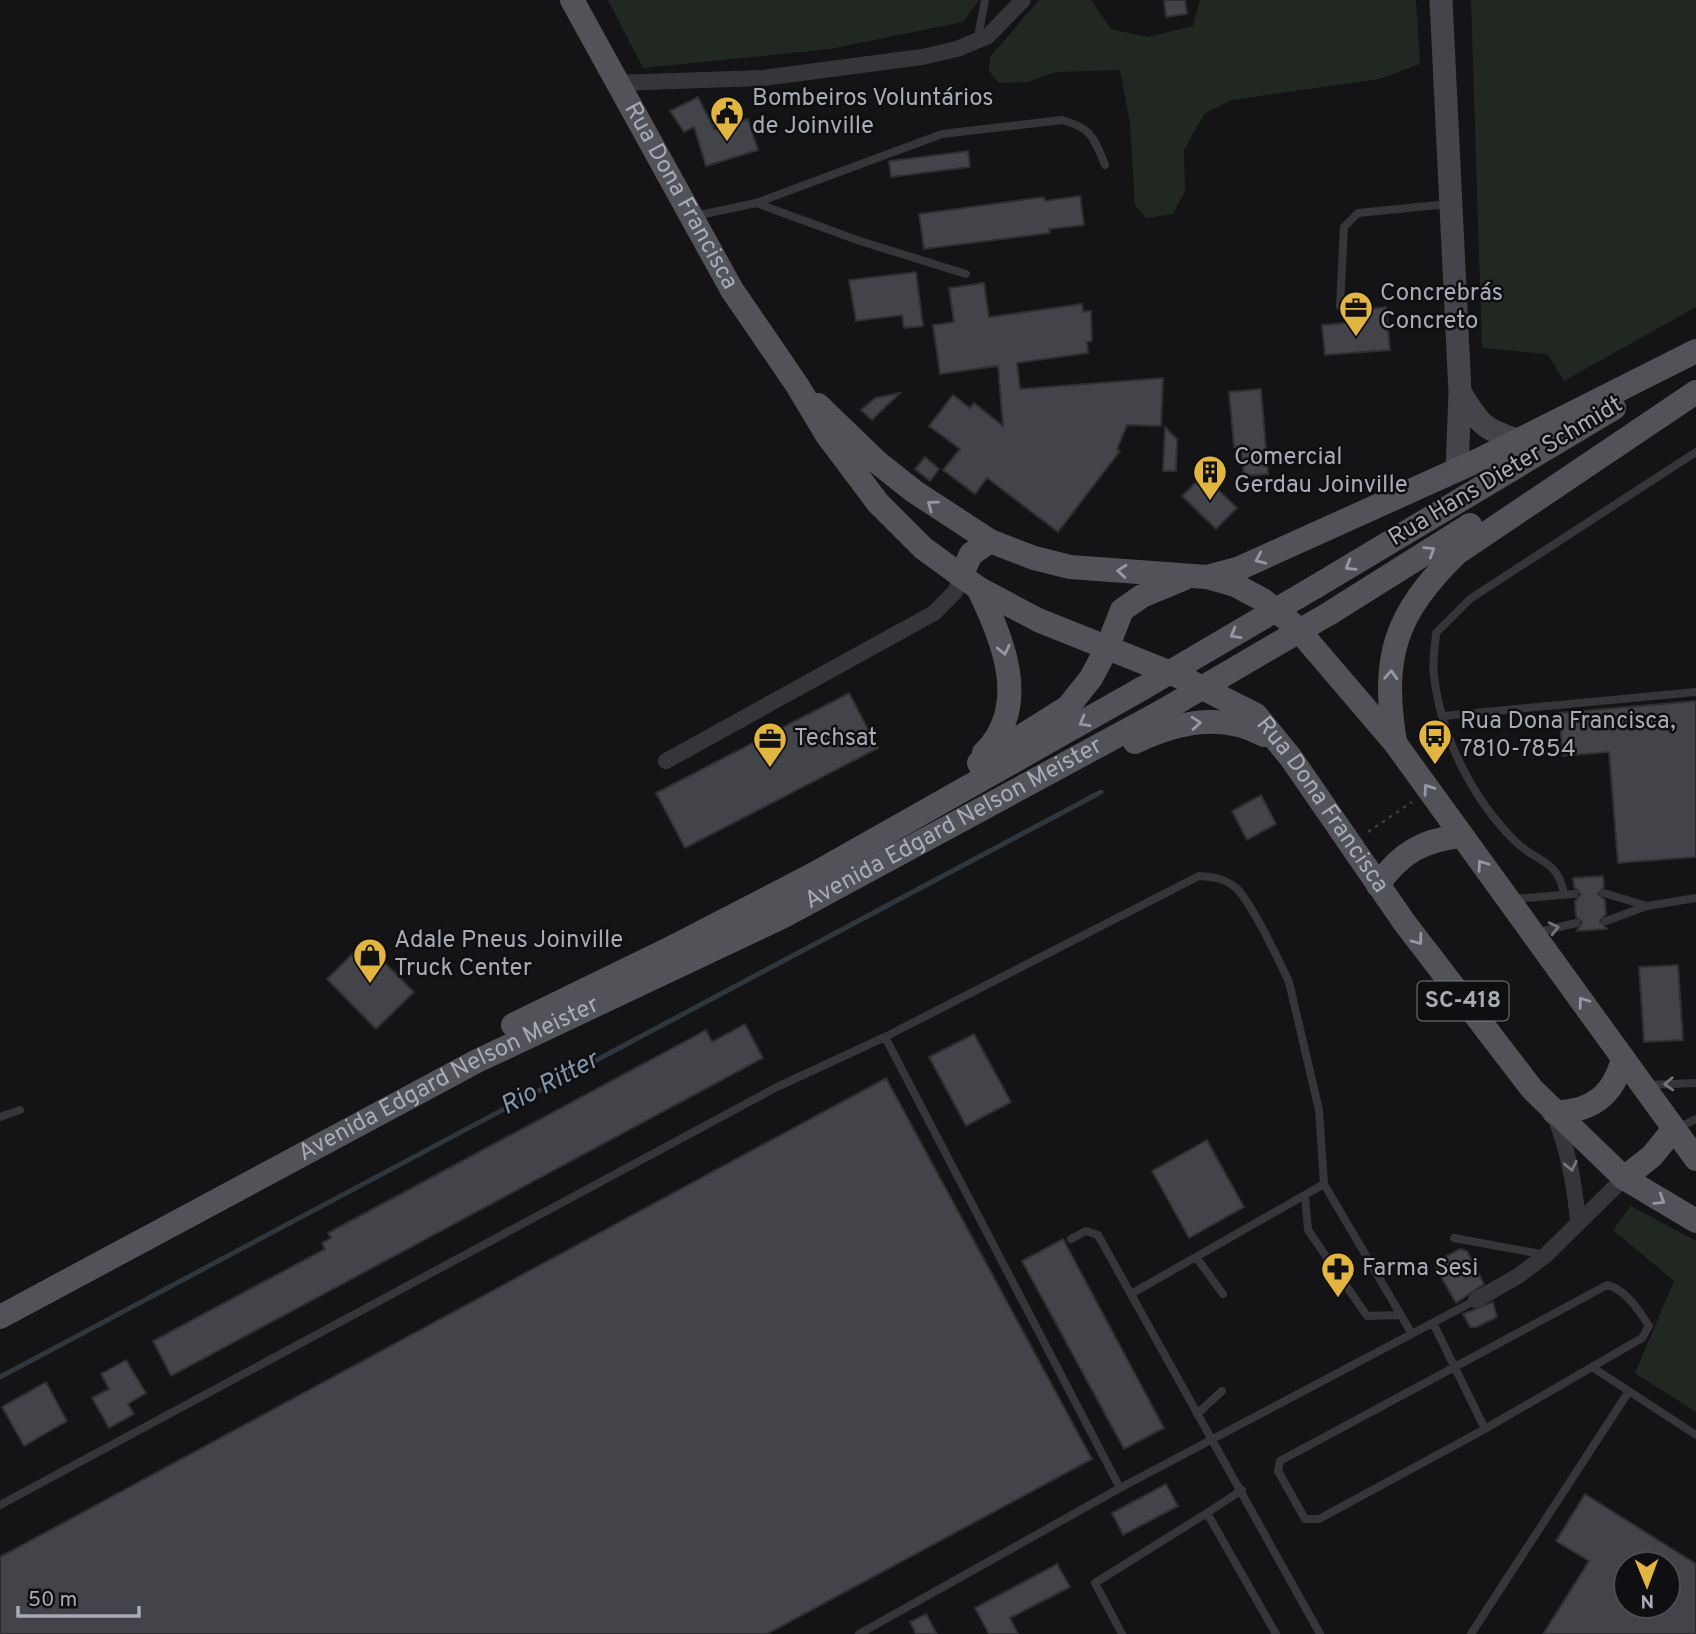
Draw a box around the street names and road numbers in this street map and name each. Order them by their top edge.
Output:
street label: Rua Dona Francisca [616,97,744,295]
street label: Rua Hans Dieter Schmidt [1383,390,1629,554]
street label: Rua Dona Francisca [1249,711,1395,899]
street label: Avenida Edgard Nelson Meister [800,731,1108,917]
road number: SC-418 [1418,982,1508,1020]
street label: Avenida Edgard Nelson Meister [293,990,604,1169]

